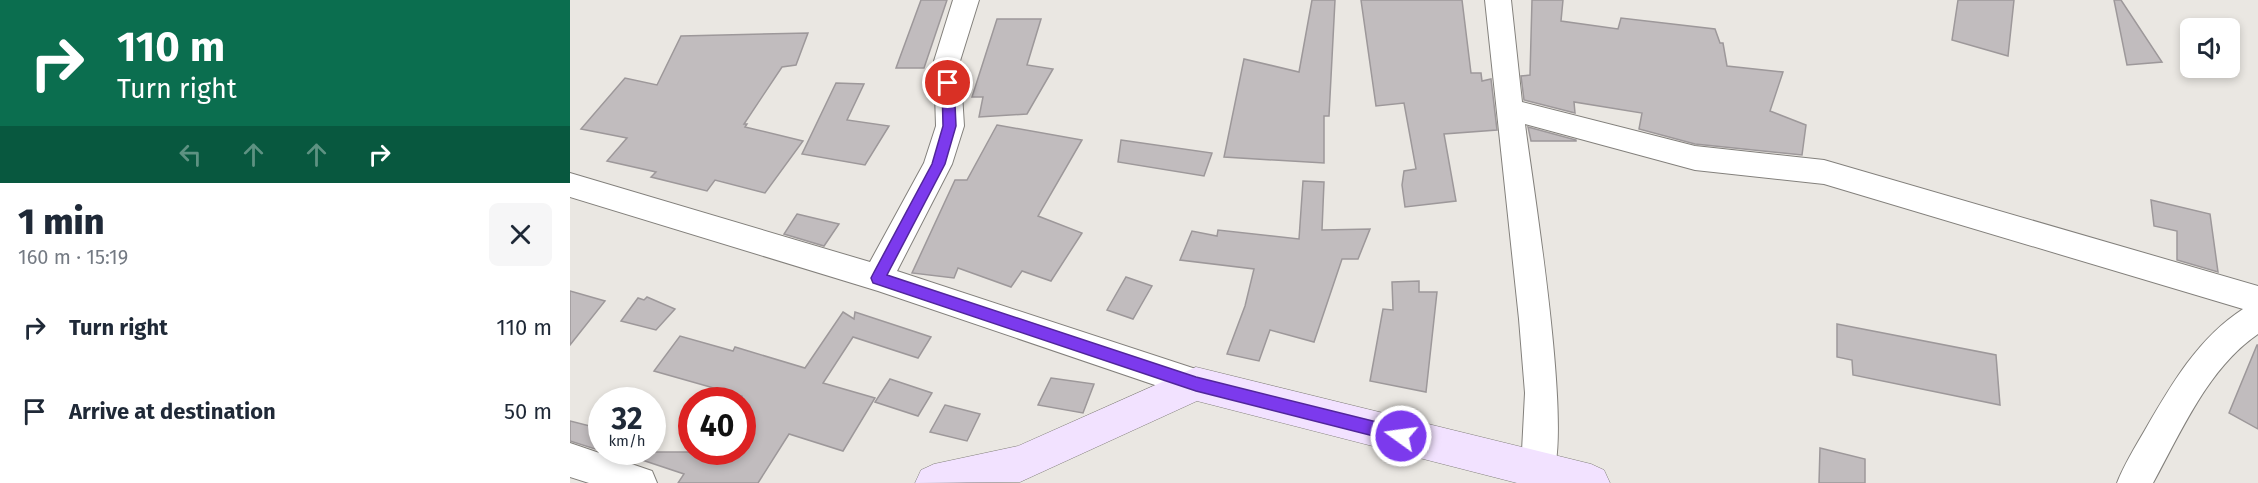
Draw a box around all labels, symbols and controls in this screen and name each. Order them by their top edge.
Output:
map controls [2180,18,2240,78]
button: sound [2180,18,2240,78]
text: 110 m [117,22,225,72]
icon: right [18,24,96,102]
pin [922,57,973,108]
icon: arrive [931,66,964,99]
text: Turn right [117,73,237,105]
icon: left [174,138,207,171]
icon: ahead [237,138,270,171]
icon: ahead [300,138,333,171]
icon: right [363,138,396,171]
text: 1 min [18,200,104,244]
button: close [489,203,552,266]
text: 160 m · 15:19 [18,245,128,269]
icon: right [18,311,51,344]
text: Turn right [69,314,168,341]
text: 110 m [496,314,552,341]
speed limit sign: 40 [678,387,756,465]
icon: arrive [18,395,51,428]
text: Arrive at destination [69,398,276,425]
text: 50 m [504,398,552,425]
text: 32 [612,401,642,437]
position arrow [1369,404,1433,468]
text: km/h [608,432,646,450]

